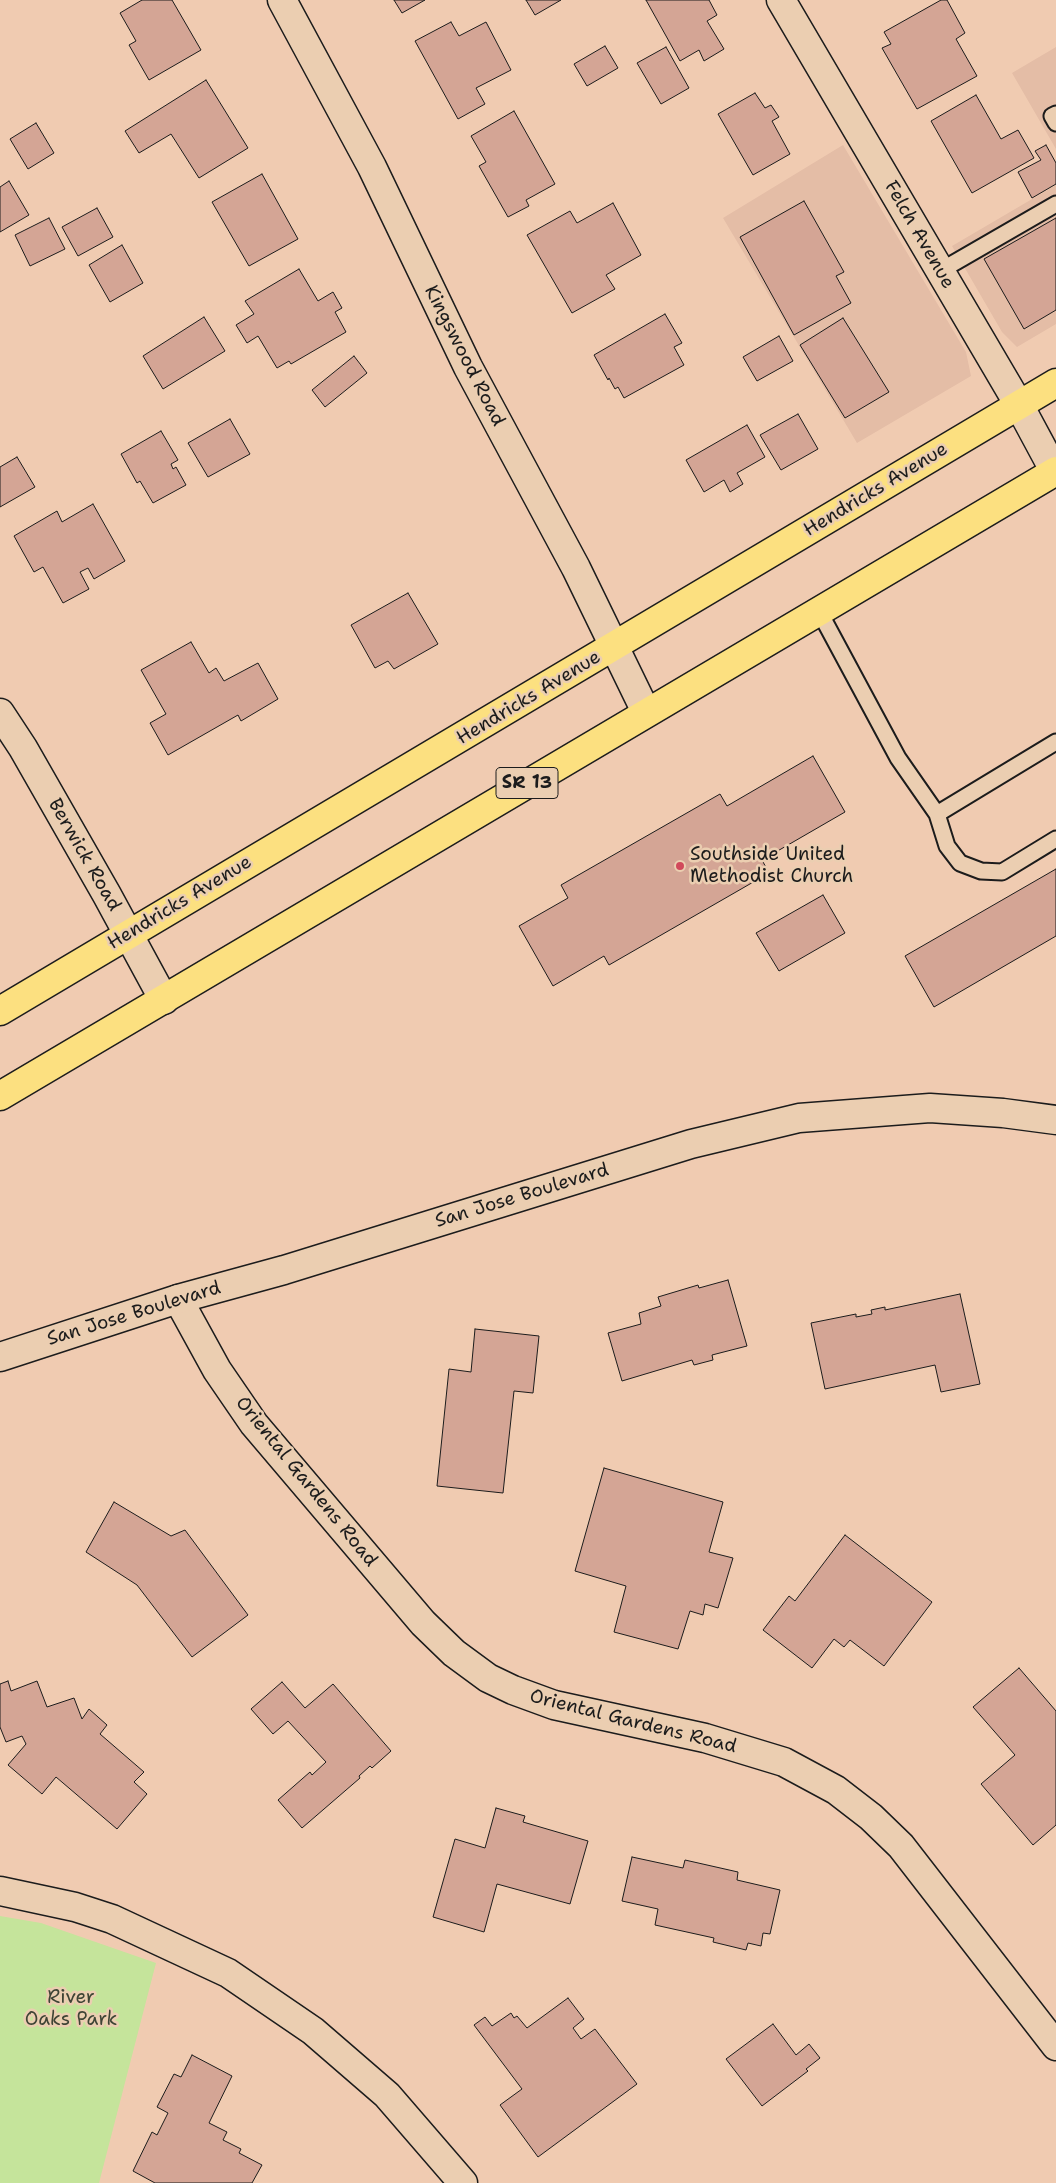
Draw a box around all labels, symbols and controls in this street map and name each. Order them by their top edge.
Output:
street label: Felch Avenue [879,177,959,293]
street label: Kingswood Road [419,282,509,430]
street label: Hendricks Avenue [800,438,952,542]
street label: Hendricks Avenue [453,646,605,750]
road number: SR 13 [496,768,558,798]
street label: Berwick Road [43,795,125,915]
place label: Southside United Methodist Church [690,844,853,888]
street label: Hendricks Avenue [104,851,256,955]
marker: Southside United Methodist Church [674,860,686,872]
street label: San Jose Boulevard [432,1159,612,1233]
street label: San Jose Boulevard [44,1277,224,1351]
street label: Oriental Gardens Road [230,1392,382,1572]
street label: Oriental Gardens Road [527,1685,739,1759]
park label: River Oaks Park [25,1987,117,2031]

